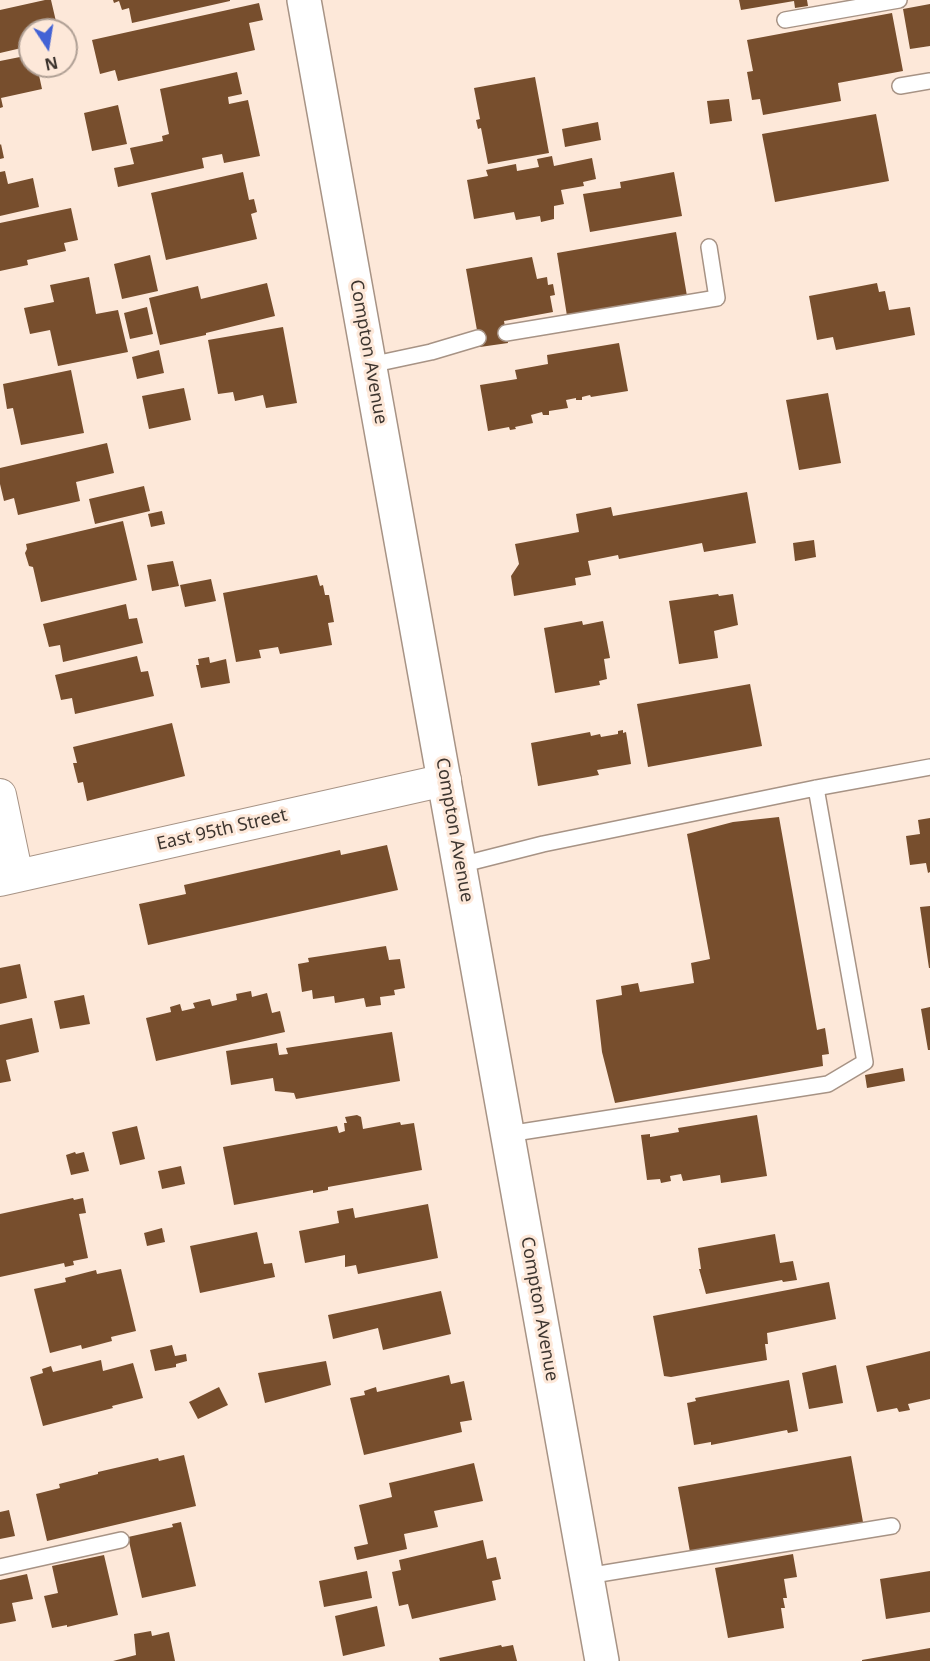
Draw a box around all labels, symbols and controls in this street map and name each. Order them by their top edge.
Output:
north arrow [18,18,78,78]
text: N [43,52,60,76]
street label: Compton Avenue [345,278,391,426]
street label: Compton Avenue [431,756,477,904]
street label: East 95th Street [155,805,289,855]
street label: Compton Avenue [516,1235,562,1383]

